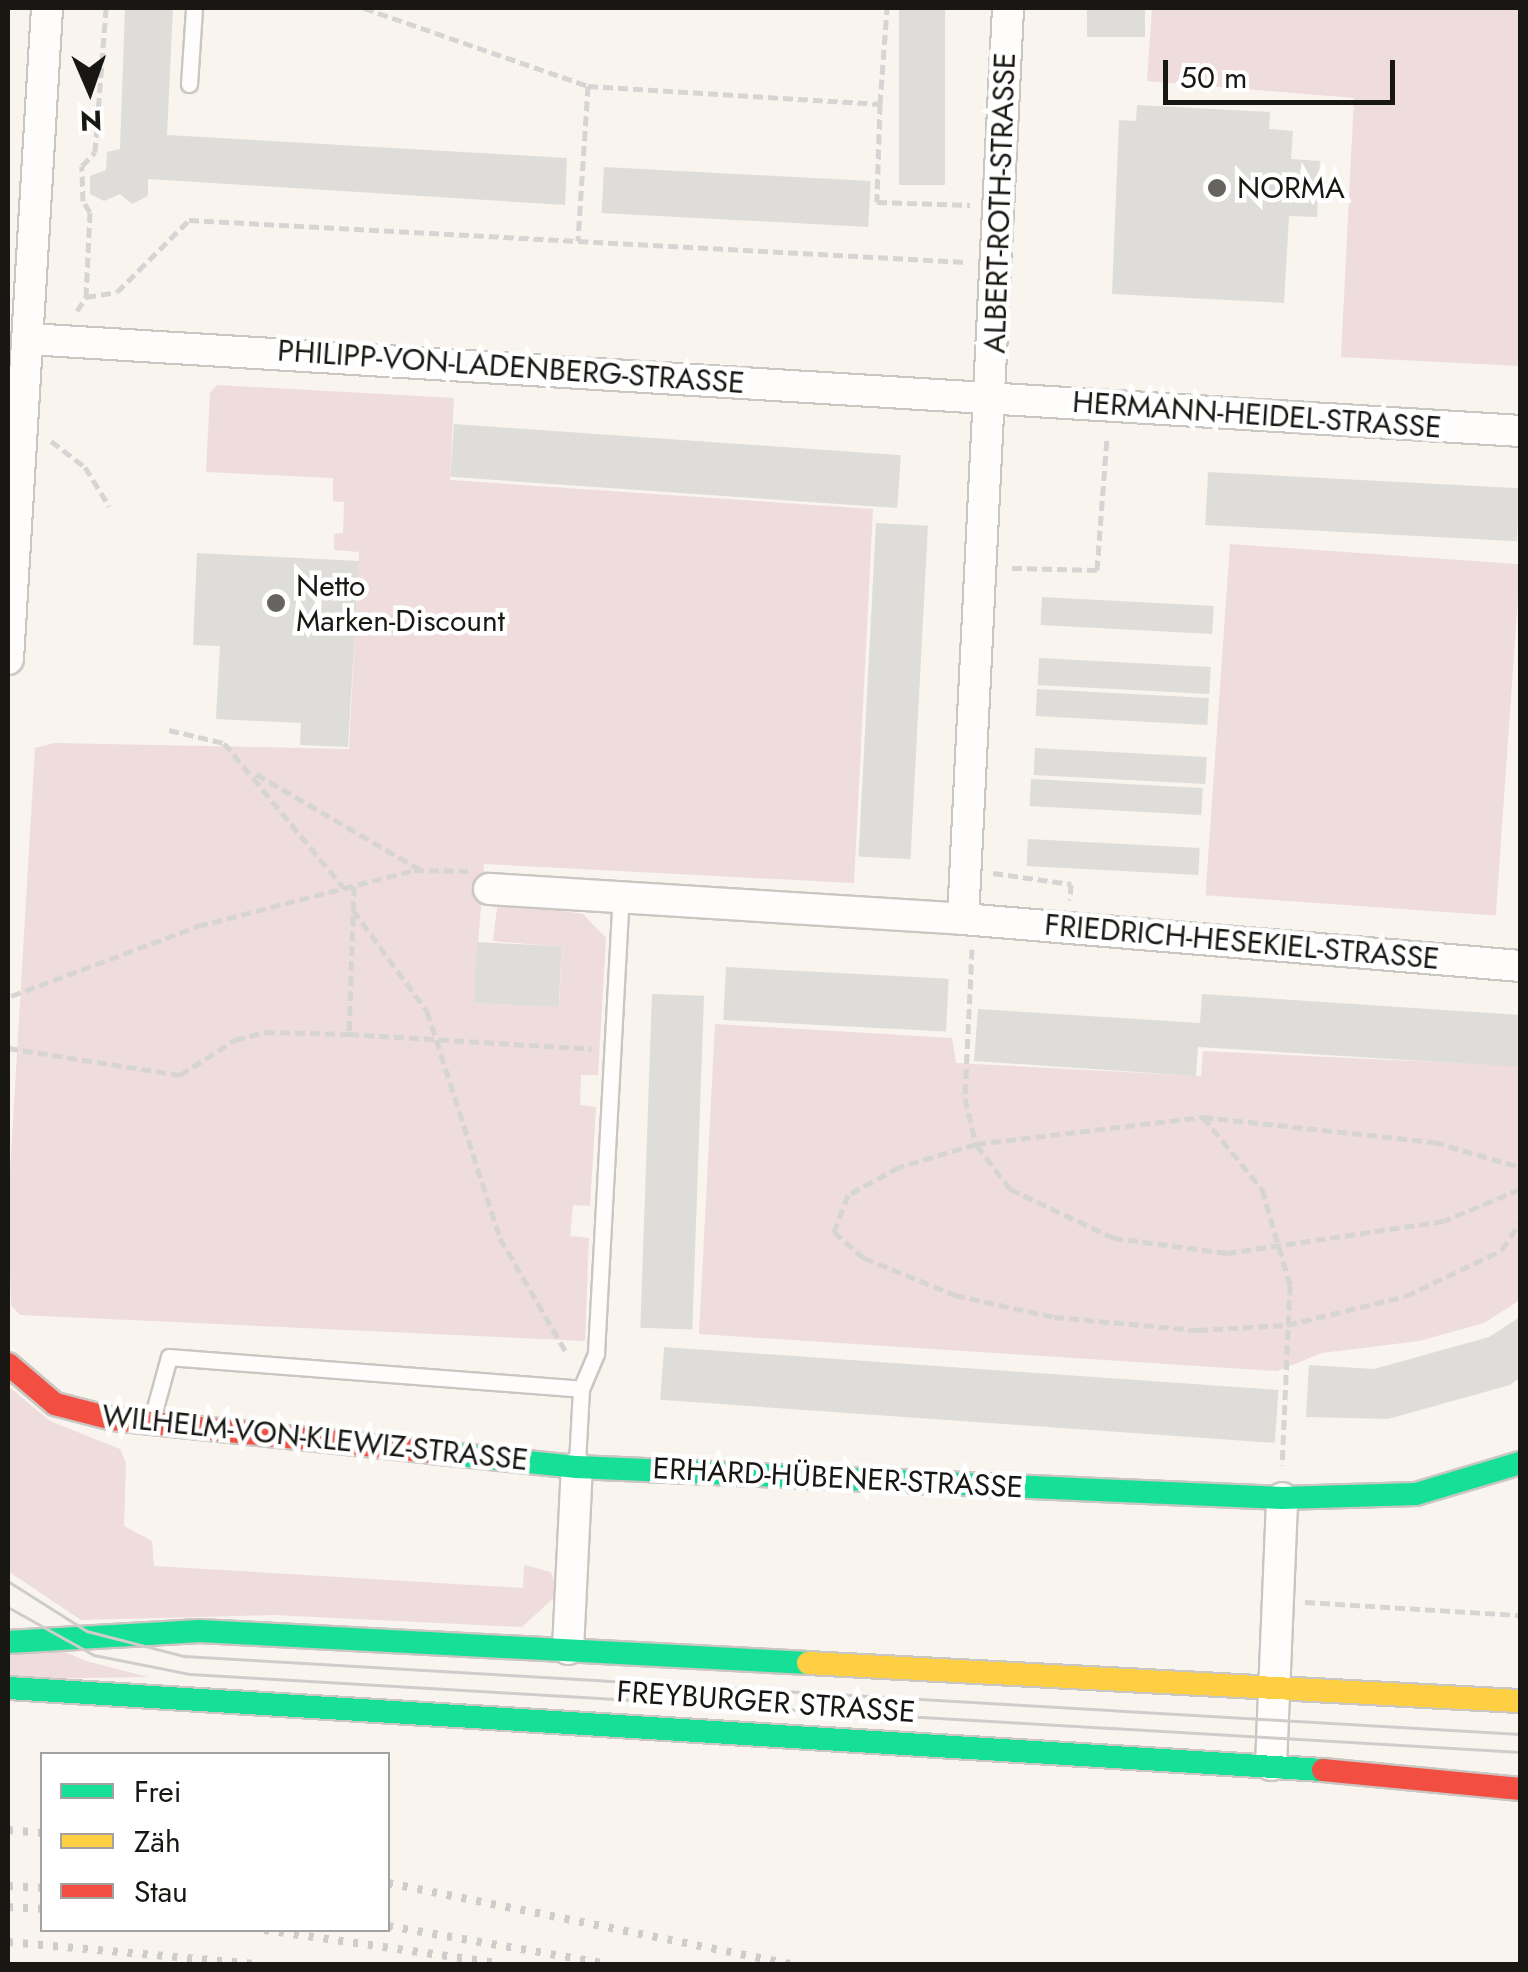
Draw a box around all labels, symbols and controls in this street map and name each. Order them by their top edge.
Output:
north arrow [40,40,140,140]
scale bar [1168,40,1400,102]
street label: ALBERT-ROTH-STRASSE [977,52,1023,354]
text: 50 m [1180,56,1247,99]
text: N [79,100,103,141]
place label: NORMA [1237,170,1345,206]
marker: NORMA [1206,177,1228,199]
street label: PHILIPP-VON-LADENBERG-STRASSE [276,333,746,401]
street label: HERMANN-HEIDEL-STRASSE [1071,384,1443,446]
place label: Netto Marken-Discount [296,568,505,638]
marker: Netto Marken-Discount [265,592,287,614]
street label: FRIEDRICH-HESEKIEL-STRASSE [1043,907,1441,977]
street label: WILHELM-VON-KLEWIZ-STRASSE [100,1398,530,1478]
street label: ERHARD-HÜBENER-STRASSE [652,1450,1024,1506]
street label: FREYBURGER STRASSE [615,1674,917,1730]
legend [40,1752,390,1932]
text: Frei [134,1770,182,1813]
text: Zäh [134,1820,181,1863]
text: Stau [134,1870,188,1913]

